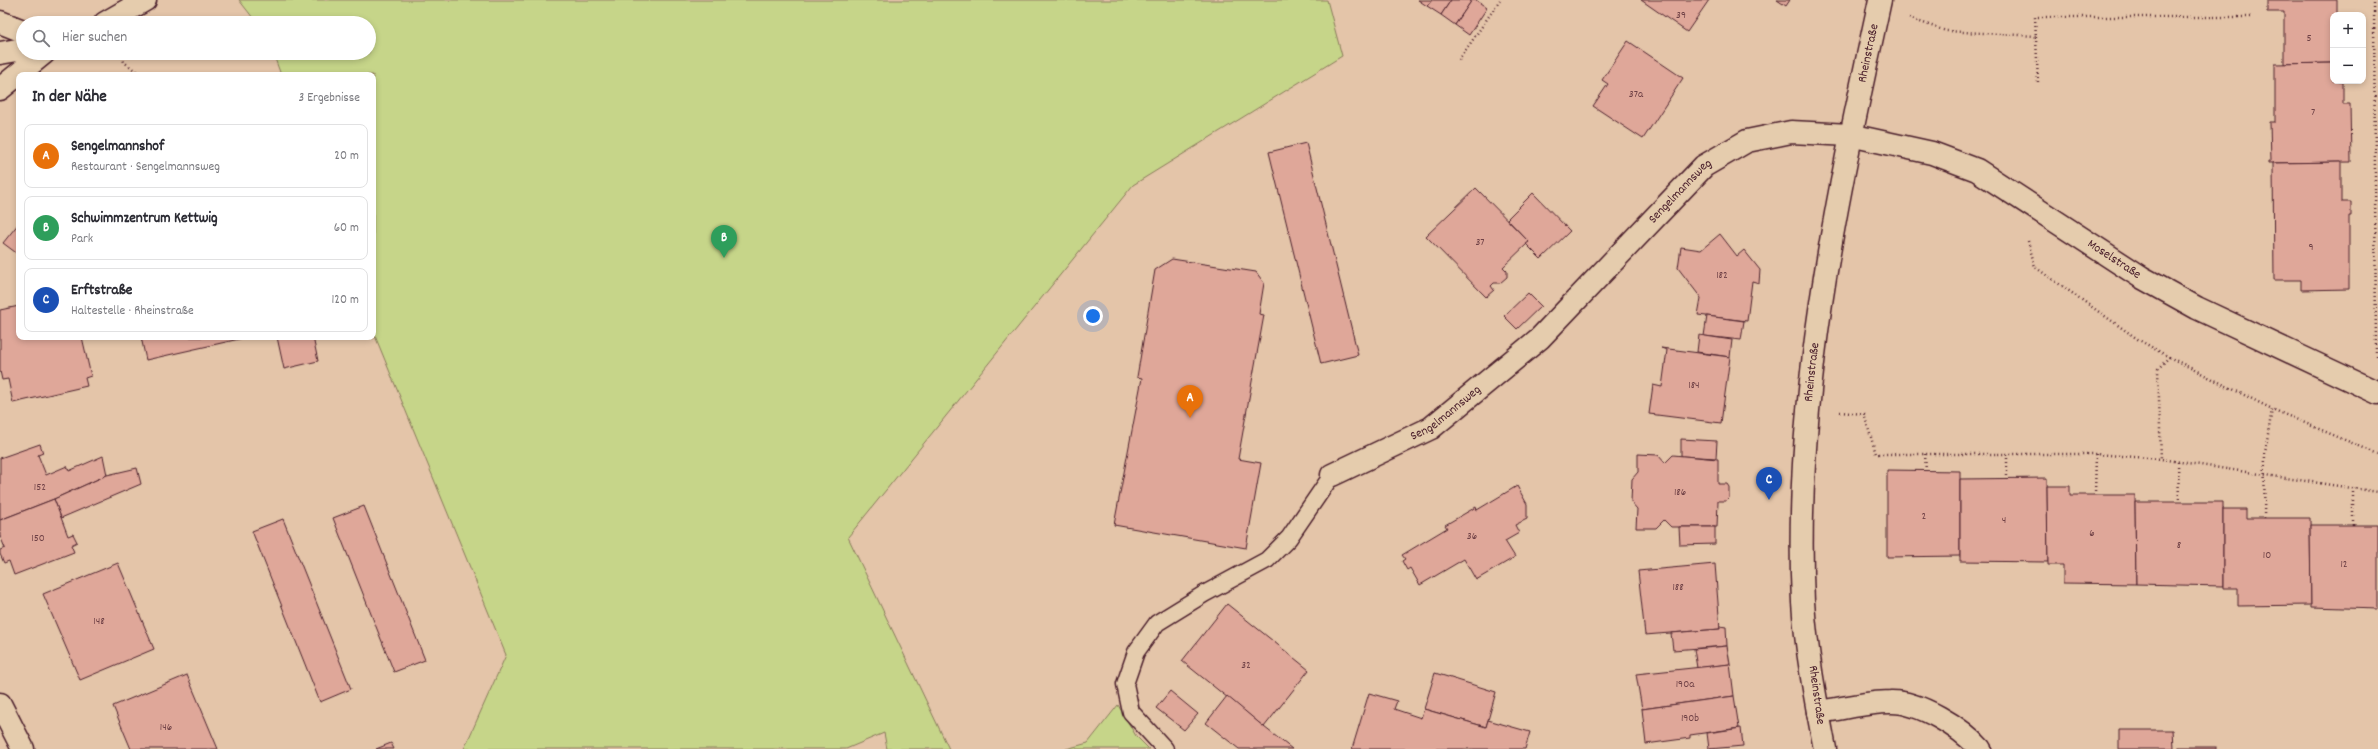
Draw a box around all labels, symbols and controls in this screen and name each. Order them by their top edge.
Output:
house number: 39 [1676,8,1686,24]
map controls [2330,12,2366,84]
button: + [2330,12,2366,48]
search box [16,16,376,60]
street label: Rheinstraße [1853,22,1884,84]
icon: search [30,27,52,49]
text: Hier suchen [62,27,127,49]
house number: 5 [2306,31,2312,47]
button: − [2330,48,2366,84]
text: In der Nähe [32,86,107,110]
house number: 37a [1629,87,1644,103]
text: 3 Ergebnisse [298,89,360,108]
house number: 7 [2311,105,2315,121]
text: Sengelmannshof [71,136,164,158]
text: A [42,147,50,166]
text: 20 m [334,147,359,166]
street label: Sengelmannsweg [1644,154,1716,228]
text: Restaurant · Sengelmannsweg [71,158,220,177]
text: Schwimmzentrum Kettwig [71,208,218,230]
text: B [43,219,49,238]
text: 60 m [334,219,359,238]
pin: B [711,225,737,258]
text: Park [71,230,93,249]
house number: 37 [1475,235,1485,251]
street label: Moselstraße [2083,235,2145,284]
house number: 9 [2308,240,2314,256]
house number: 182 [1716,268,1728,284]
text: Erftstraße [71,280,132,302]
text: C [43,291,49,310]
text: 120 m [331,291,359,310]
text: Haltestelle · Rheinstraße [71,302,194,321]
your location [1083,306,1103,326]
street label: Rheinstraße [1799,341,1825,403]
house number: 184 [1688,378,1700,394]
street label: Sengelmannsweg [1407,381,1486,446]
pin: A [1177,385,1203,418]
pin: C [1756,467,1782,500]
house number: 152 [34,480,46,496]
house number: 186 [1674,485,1686,501]
house number: 2 [1922,509,1927,525]
house number: 4 [2002,513,2006,529]
house number: 6 [2089,526,2095,542]
house number: 36 [1467,529,1477,545]
house number: 150 [31,531,45,547]
house number: 8 [2177,538,2181,554]
house number: 10 [2263,548,2271,564]
house number: 12 [2340,557,2348,573]
house number: 188 [1672,580,1684,596]
house number: 148 [93,614,105,630]
house number: 32 [1241,658,1251,674]
street label: Rheinstraße [1802,664,1830,726]
house number: 190a [1676,677,1695,693]
house number: 190b [1681,711,1699,727]
house number: 146 [160,720,172,736]

